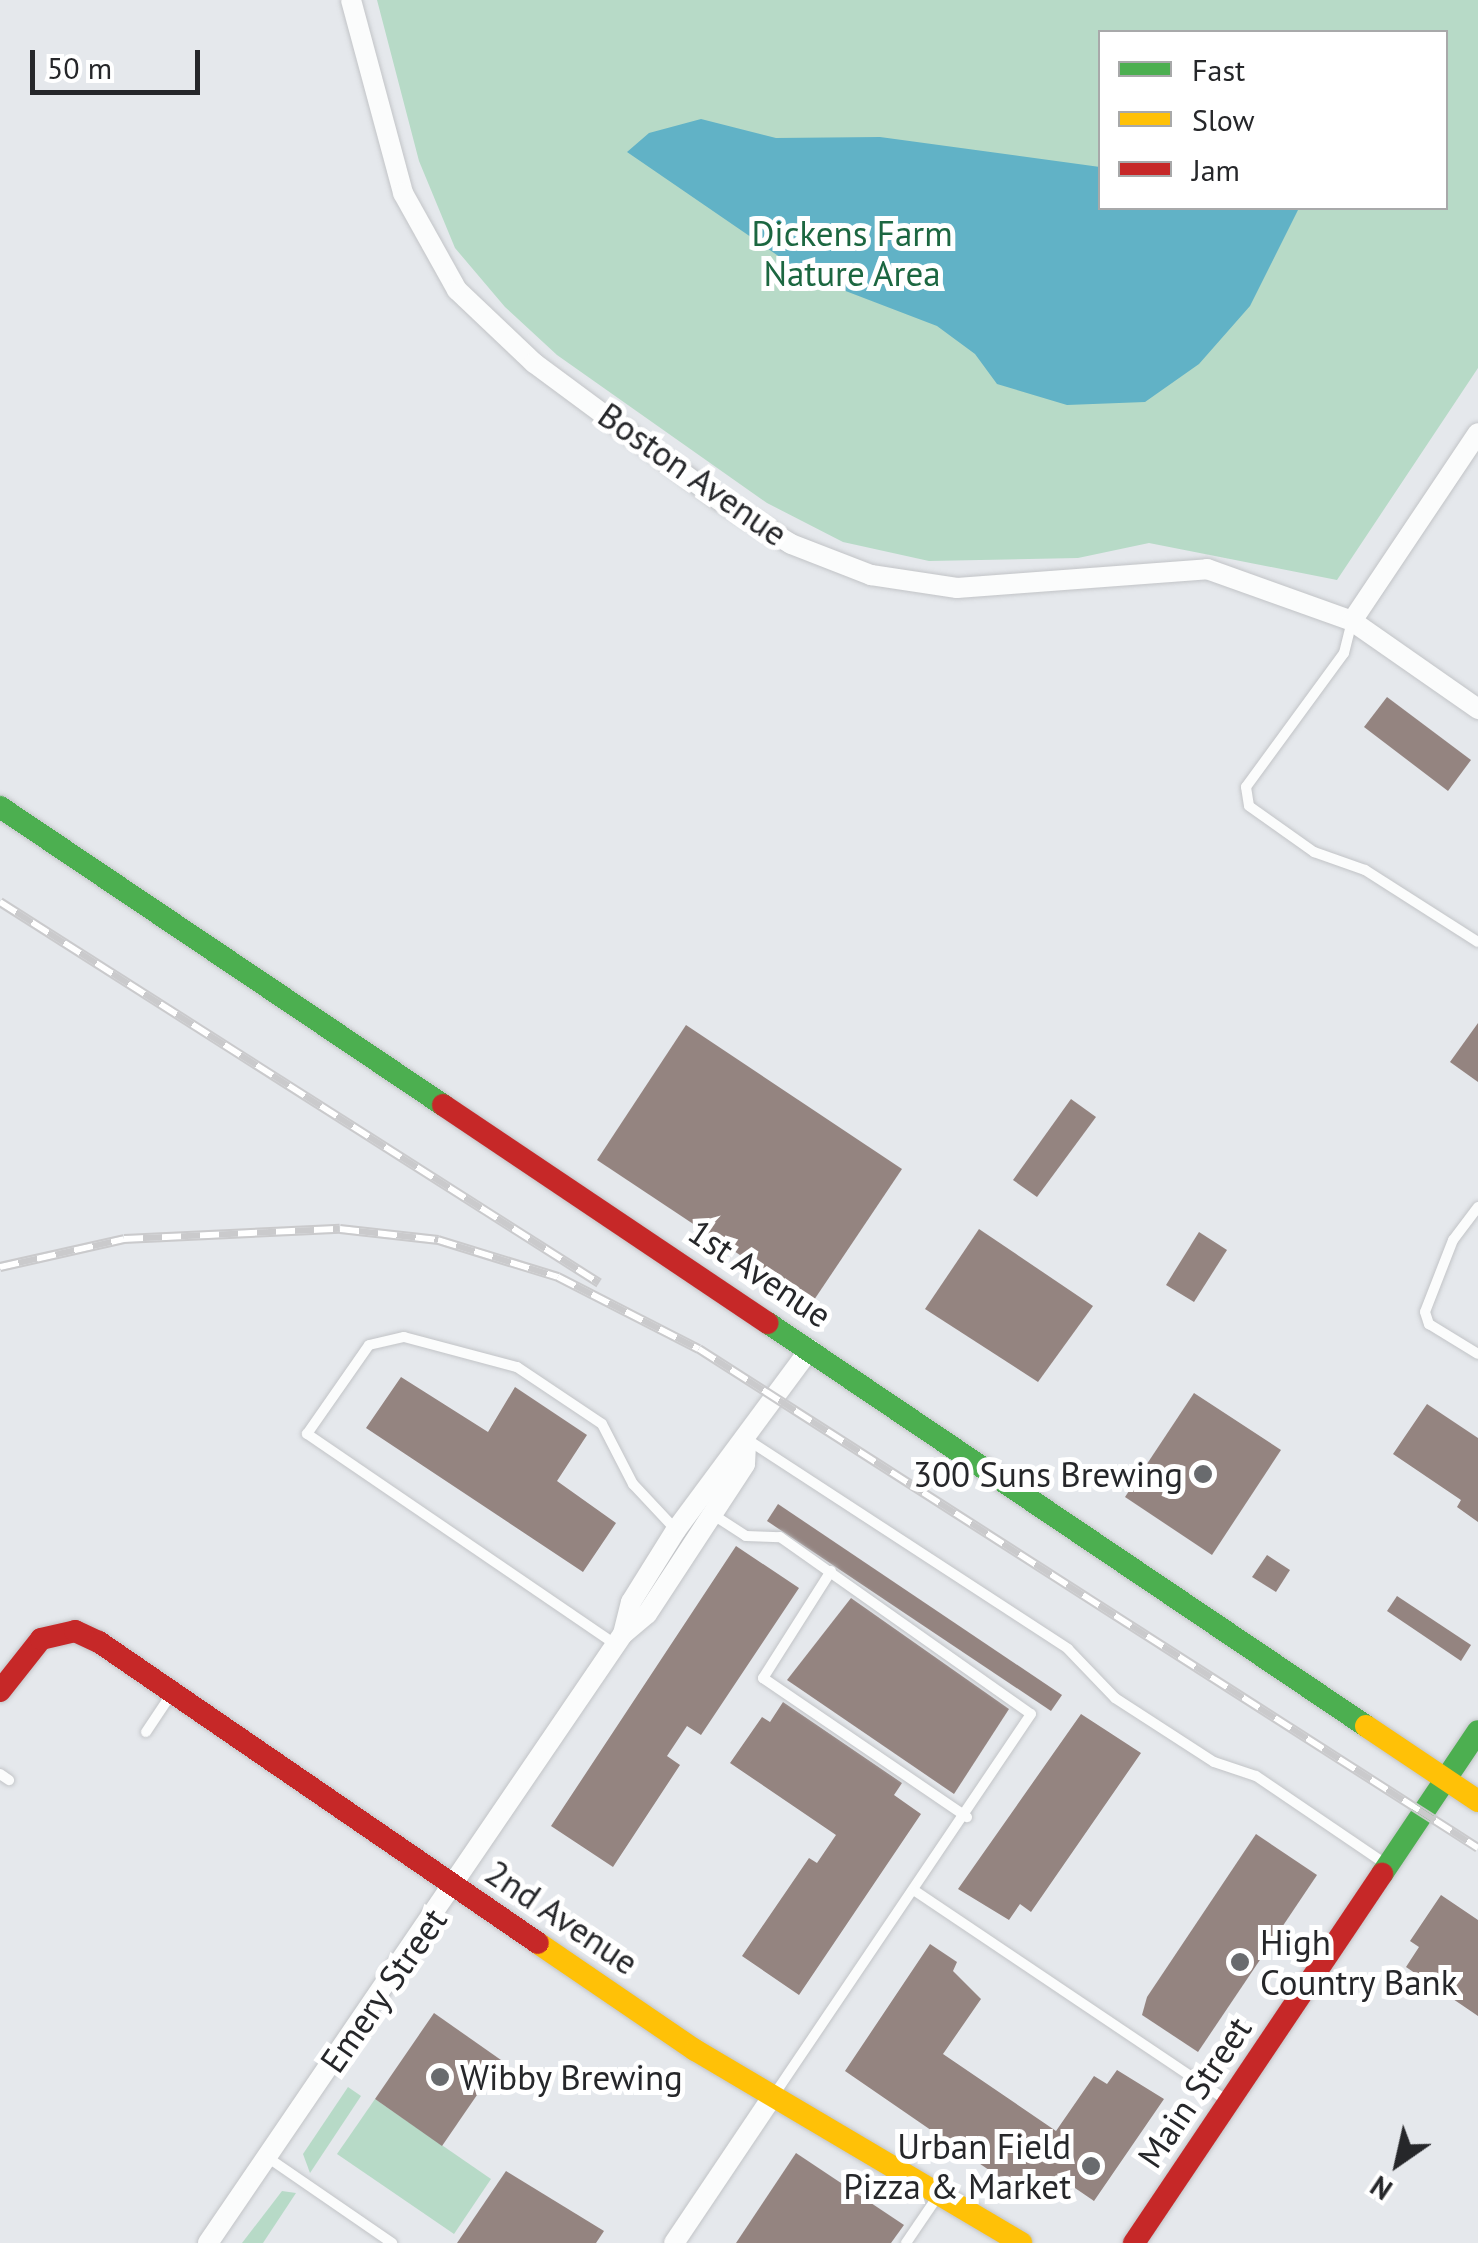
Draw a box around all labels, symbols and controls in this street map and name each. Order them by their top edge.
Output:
scale bar [35,30,205,92]
legend [1098,30,1448,210]
text: 50 m [47,48,112,87]
text: Fast [1192,50,1245,89]
text: Slow [1192,100,1255,139]
text: Jam [1192,150,1240,189]
park label: Dickens Farm Nature Area [751,212,953,294]
street label: Boston Avenue [590,393,796,555]
street label: 1st Avenue [680,1210,840,1336]
place label: 300 Suns Brewing [913,1453,1183,1495]
marker: 300 Suns Brewing [1192,1463,1214,1485]
street label: 2nd Avenue [477,1850,647,1984]
street label: Emery Street [311,1899,455,2081]
place label: High Country Bank [1260,1921,1459,2003]
marker: High Country Bank [1229,1951,1251,1973]
street label: Main Street [1128,2009,1260,2175]
place label: Wibby Brewing [460,2056,684,2098]
marker: Wibby Brewing [429,2066,451,2088]
north arrow [1348,2113,1448,2213]
place label: Urban Field Pizza & Market [843,2125,1071,2207]
marker: Urban Field Pizza & Market [1080,2155,1102,2177]
text: N [1363,2168,1399,2209]

